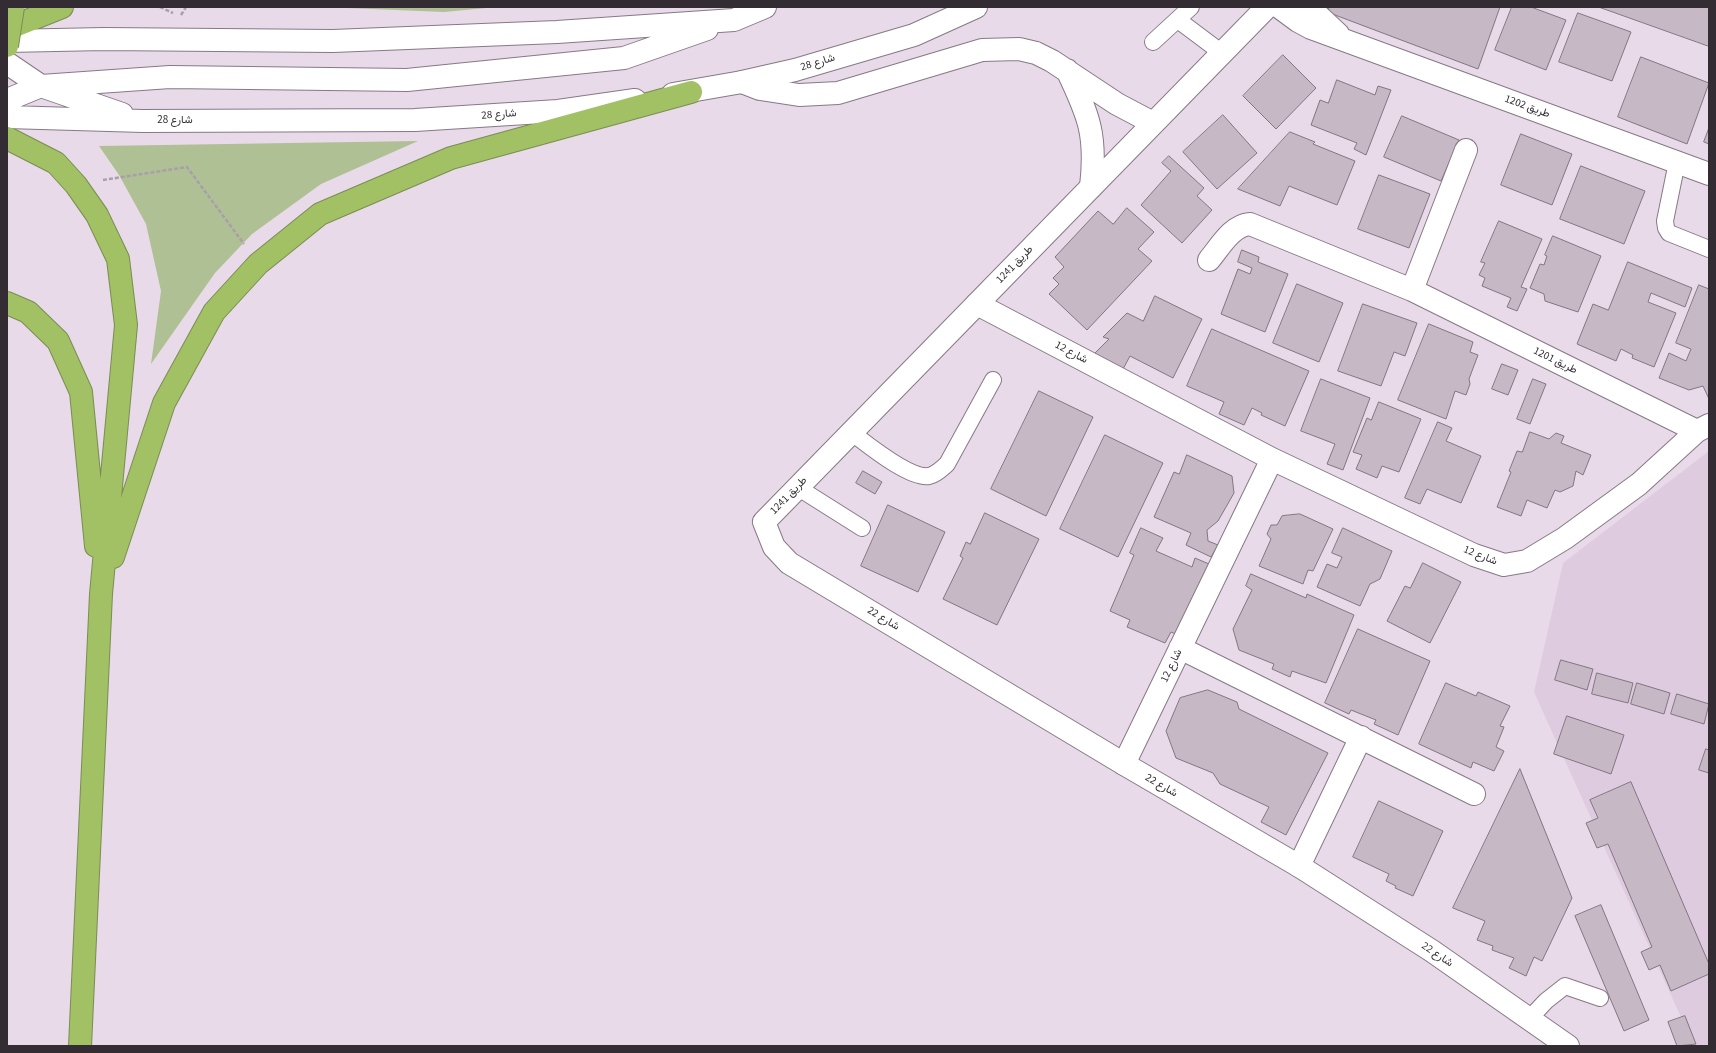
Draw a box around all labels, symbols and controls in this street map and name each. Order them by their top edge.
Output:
street label: شارع 28 [799,52,837,74]
street label: طريق 1202 [1502,93,1552,121]
street label: شارع 28 [481,107,517,123]
street label: شارع 28 [157,114,193,128]
street label: طريق 1241 [994,243,1036,287]
street label: شارع 12 [1052,339,1090,367]
street label: طريق 1201 [1531,345,1579,377]
street label: طريق 1241 [768,474,810,518]
street label: شارع 12 [1461,543,1499,569]
street label: شارع 22 [864,604,902,634]
street label: شارع 12 [1158,647,1186,685]
street label: شارع 22 [1142,771,1180,801]
street label: شارع 22 [1419,940,1455,970]

